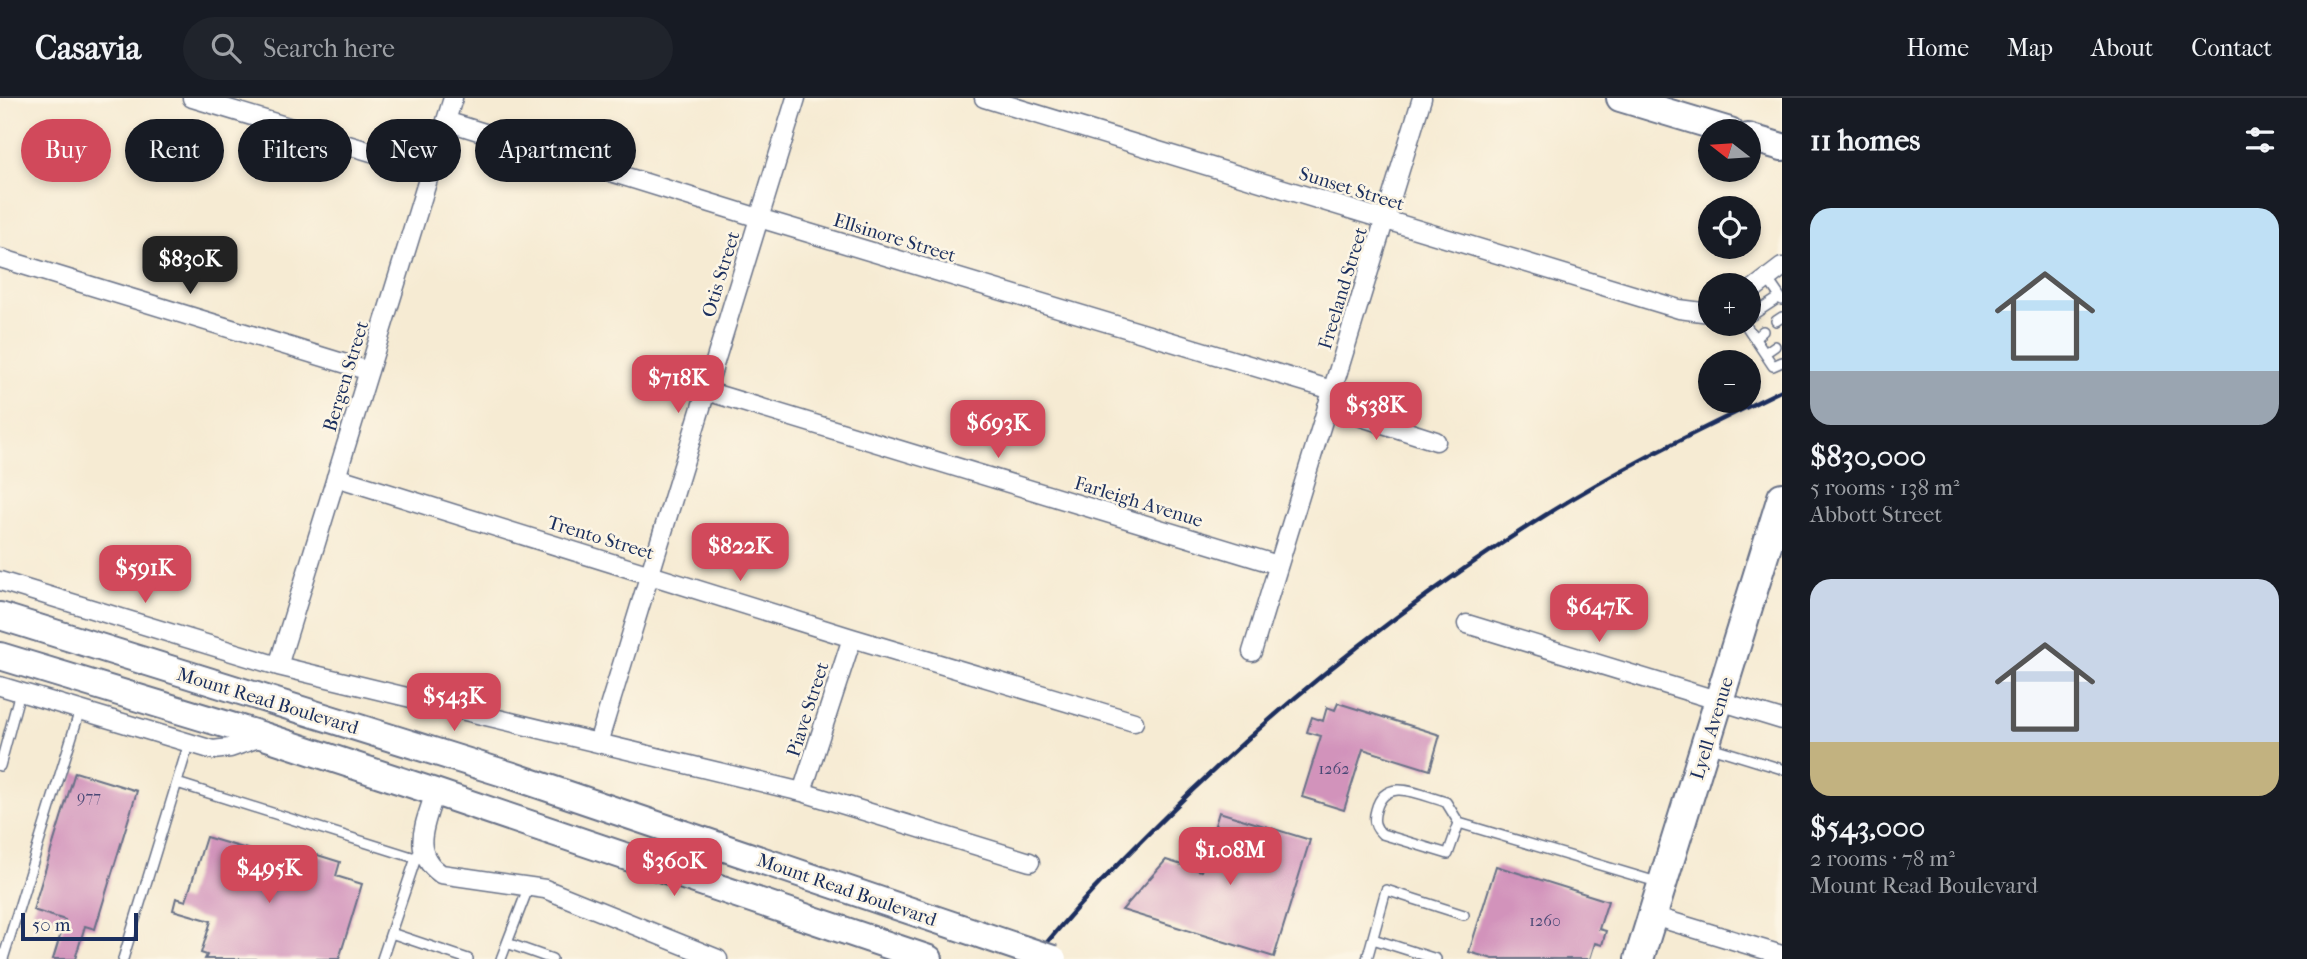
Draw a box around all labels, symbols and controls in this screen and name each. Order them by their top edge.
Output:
search box [183,17,673,80]
text: Casavia [35,29,141,68]
icon: search [207,29,245,67]
text: Search here [263,33,395,64]
text: Home [1907,34,1969,62]
text: Map [2007,34,2053,62]
text: About [2091,34,2153,62]
text: Contact [2191,34,2272,62]
chip: Buy [21,119,111,182]
chip: Rent [125,119,224,182]
chip: Filters [238,119,352,182]
chip: New [366,119,461,182]
chip: Apartment [475,119,636,182]
north arrow [1698,119,1760,182]
map controls [1698,119,1761,413]
icon: filters [2241,121,2279,159]
text: 11 homes [1810,123,1920,158]
street label: Sunset Street [1296,163,1407,215]
button: locate [1698,196,1761,259]
street label: Ellsinore Street [831,209,959,267]
street label: Freeland Street [1314,224,1372,352]
street label: Otis Street [697,228,745,320]
pin: $830K [141,236,239,296]
text: $830K [158,245,222,272]
icon: home [1982,253,2108,379]
button: + [1698,273,1761,336]
street label: Bergen Street [319,318,373,434]
button: − [1698,350,1761,413]
pin: $718K [629,356,727,415]
text: $718K [648,364,708,391]
pin: $538K [1327,382,1425,442]
text: $538K [1346,391,1406,418]
pin: $693K [949,400,1047,460]
text: $693K [966,409,1030,436]
text: $830,000 [1810,439,1926,474]
street label: Farleigh Avenue [1072,472,1206,532]
text: 5 rooms · 138 m² [1810,474,1960,501]
text: Abbott Street [1810,501,1943,528]
street label: Trento Street [545,511,657,565]
pin: $822K [691,524,789,583]
text: $822K [708,532,772,559]
pin: $591K [96,546,194,605]
text: $591K [115,554,175,581]
pin: $647K [1550,584,1648,644]
text: $647K [1566,593,1632,620]
icon: home [1982,624,2108,750]
street label: Piave Street [782,659,834,759]
street label: Mount Read Boulevard [174,663,362,739]
pin: $543K [405,674,503,733]
street label: Lyell Avenue [1686,674,1738,782]
text: $543K [423,682,485,709]
house number: 1262 [1319,759,1349,778]
house number: 977 [77,787,101,806]
text: $543,000 [1810,810,1925,845]
pin: $1.08M [1173,828,1287,887]
text: $1.08M [1195,836,1265,863]
pin: $360K [625,838,723,898]
text: 2 rooms · 78 m² [1810,845,1955,872]
pin: $495K [220,846,318,905]
text: $360K [642,847,706,874]
street label: Mount Read Boulevard [754,849,940,931]
text: $495K [237,854,301,881]
text: Mount Read Boulevard [1810,872,2038,899]
scale bar [21,910,138,942]
house number: 1260 [1529,911,1561,930]
text: 50 m [32,914,71,936]

